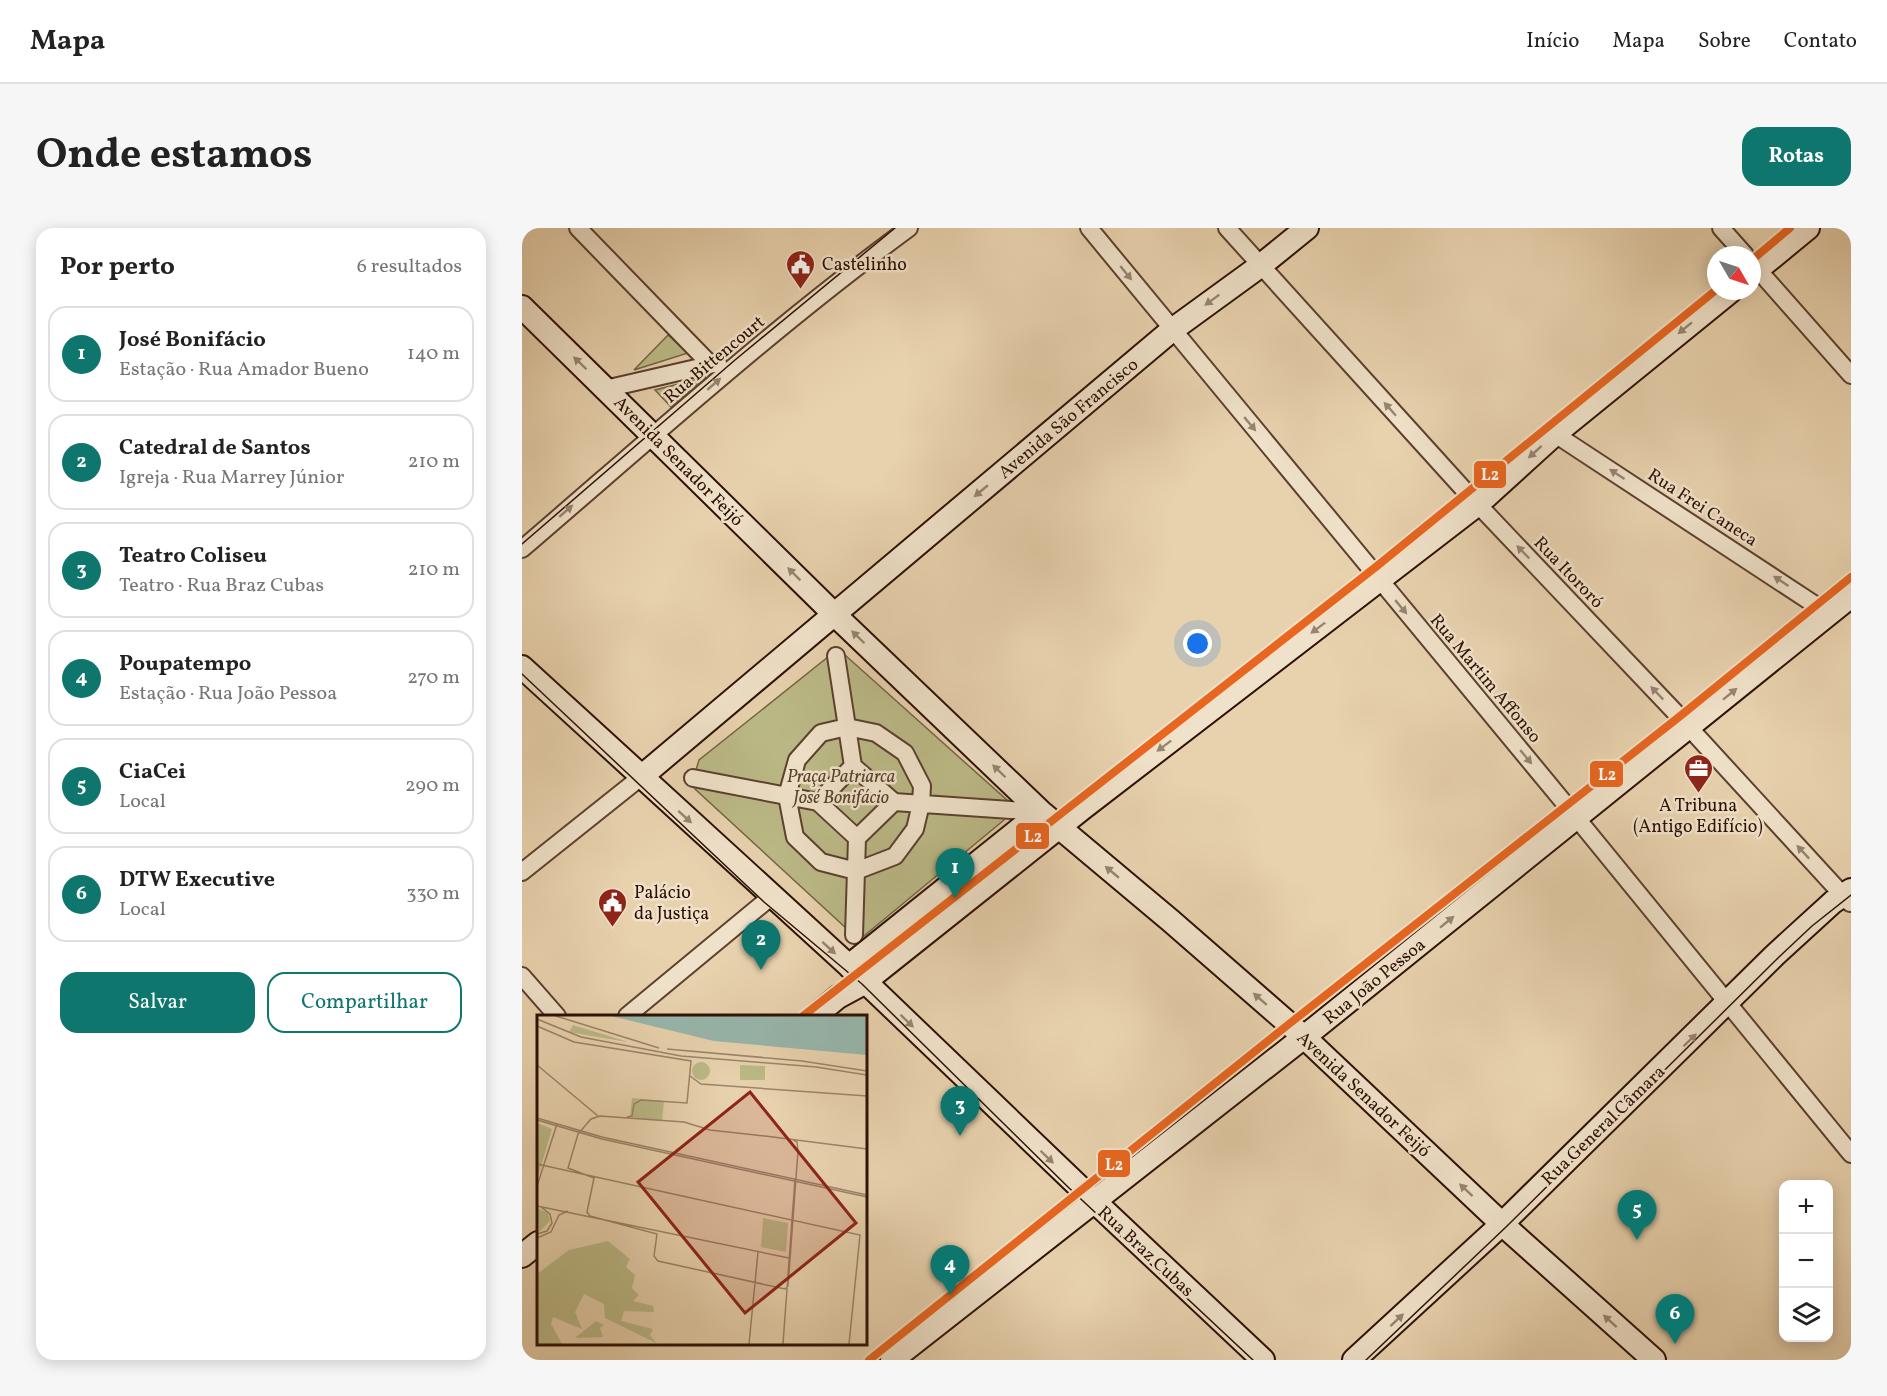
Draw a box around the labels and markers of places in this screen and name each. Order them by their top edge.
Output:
public building icon: Castelinho [785,248,817,290]
place label: Castelinho [822,253,907,278]
office icon: A Tribuna (Antigo Edifício) [1682,752,1714,794]
place label: A Tribuna (Antigo Edifício) [1633,794,1763,840]
pin: 1 [936,848,974,898]
place label: Palácio da Justiça [634,881,709,927]
public building icon: Palácio da Justiça [597,886,629,928]
pin: 2 [742,920,780,970]
pin: 3 [940,1086,980,1136]
pin: 5 [1618,1190,1656,1240]
pin: 4 [930,1246,970,1295]
pin: 6 [1656,1294,1694,1344]

